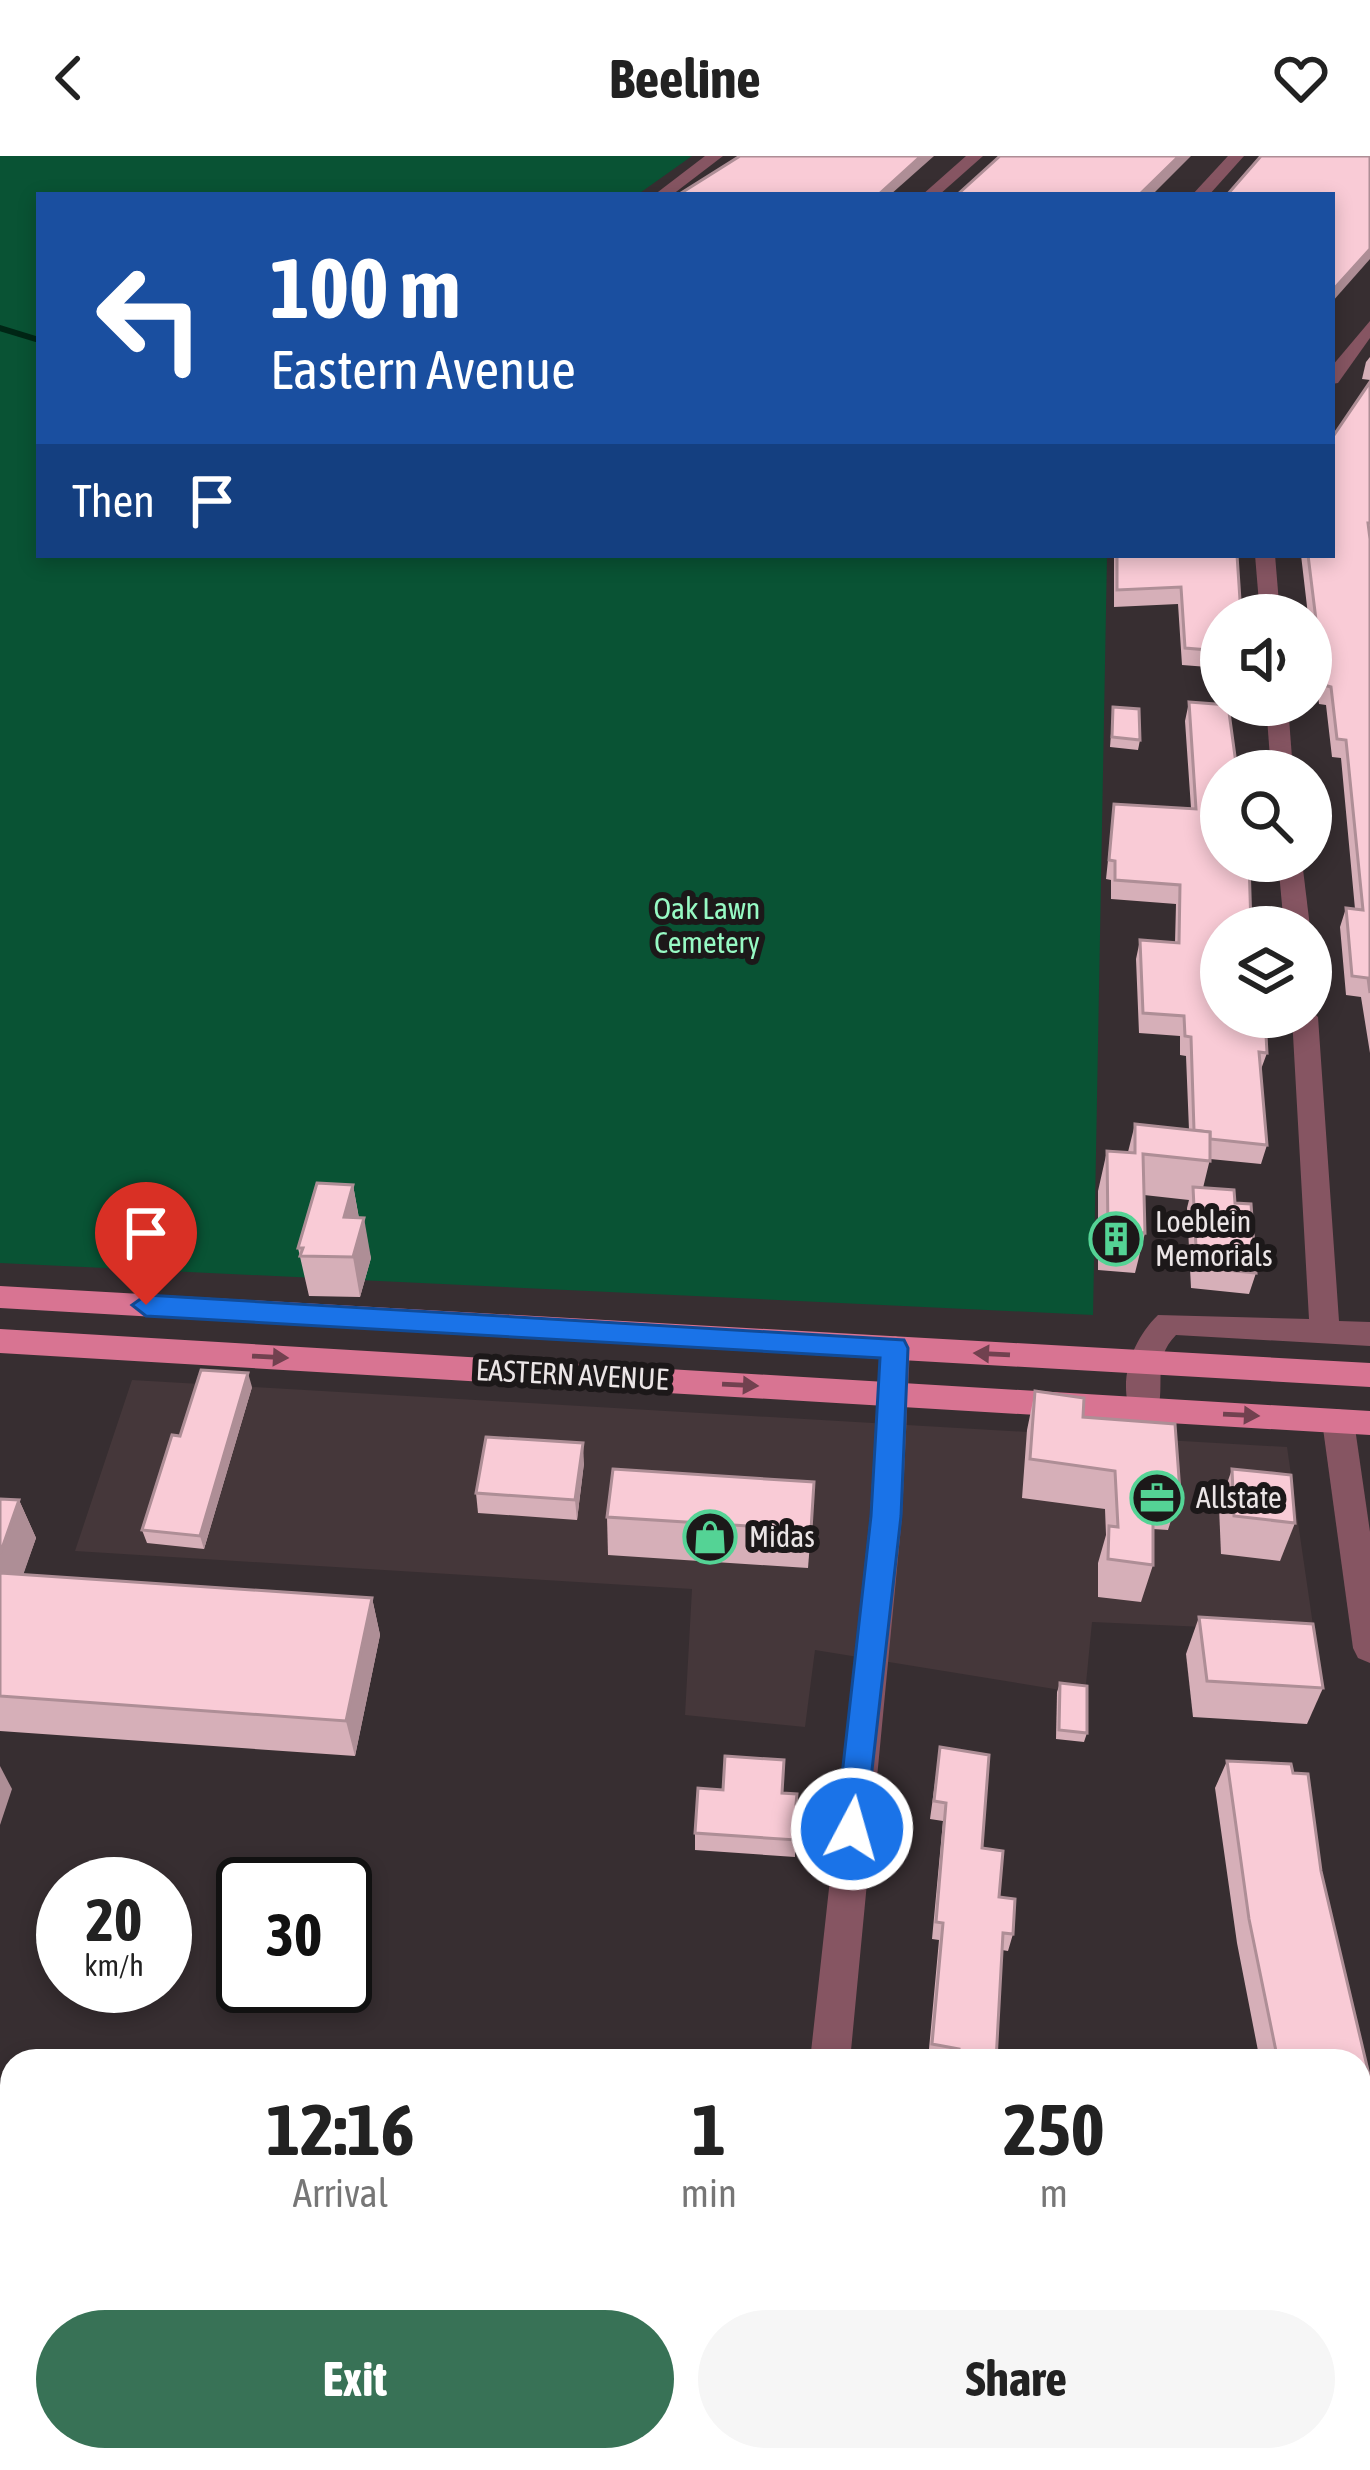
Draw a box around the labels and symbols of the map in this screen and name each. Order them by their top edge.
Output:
park label: Oak Lawn Cemetery [654,891,760,959]
pin [95,1182,197,1305]
place label: Loeblein Memorials [1155,1204,1273,1272]
building icon: Loeblein Memorials [1088,1211,1144,1267]
one-way arrow [973,1344,1010,1363]
one-way arrow [252,1348,290,1367]
street label: EASTERN AVENUE [475,1352,669,1396]
one-way arrow [722,1376,760,1395]
one-way arrow [1223,1406,1261,1425]
office icon: Allstate [1129,1470,1185,1526]
place label: Allstate [1196,1480,1282,1514]
shop icon: Midas [682,1509,738,1565]
place label: Midas [749,1519,815,1553]
position arrow [789,1766,915,1892]
speed limit sign: 30 [216,1857,372,2013]

